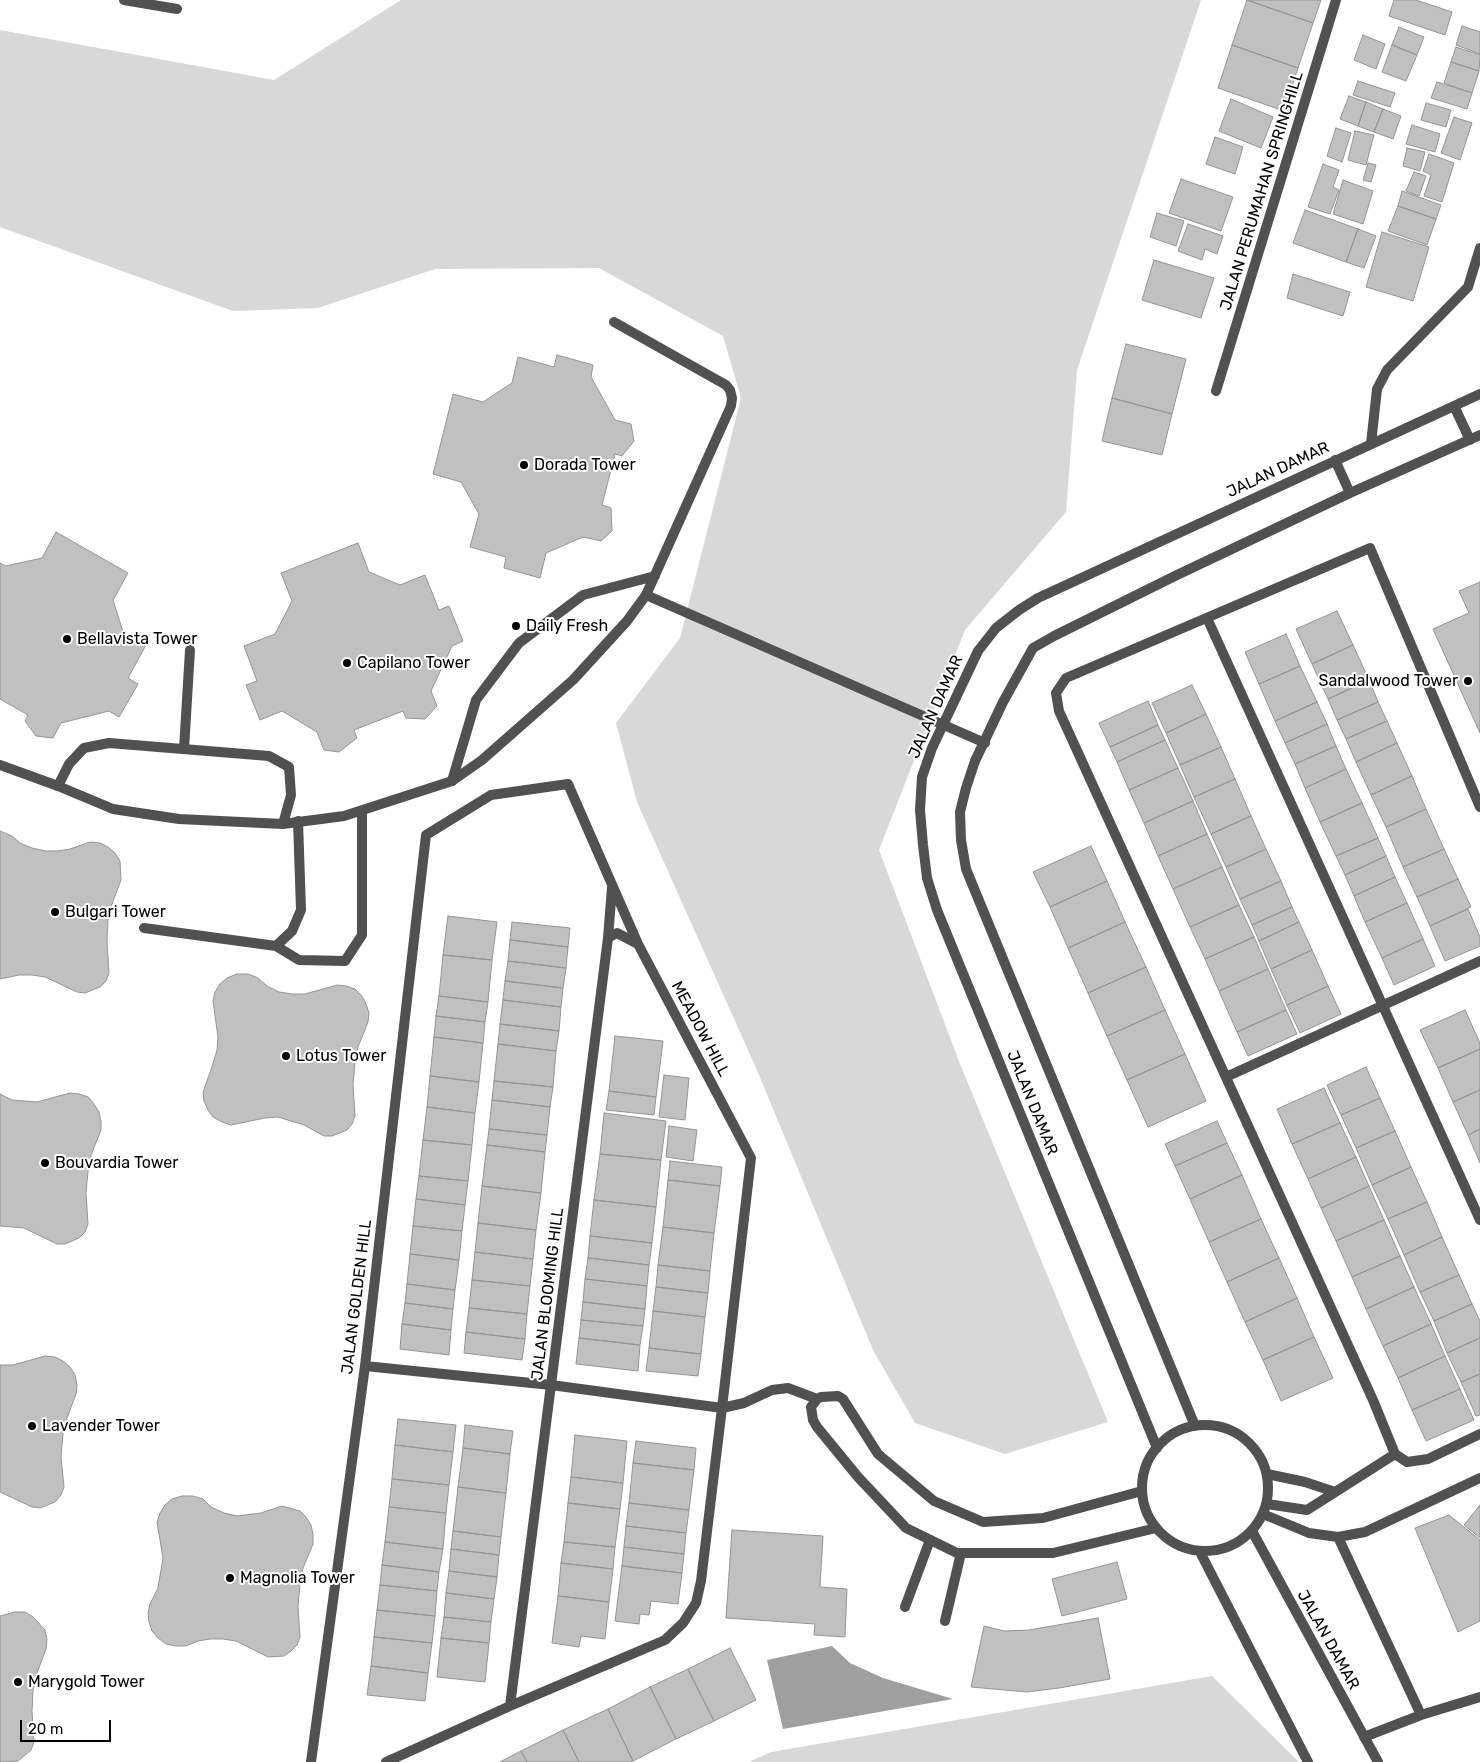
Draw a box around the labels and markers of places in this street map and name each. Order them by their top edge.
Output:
place label: Dorada Tower [534,455,636,475]
marker: Dorada Tower [518,459,530,471]
place label: Daily Fresh [526,616,608,636]
marker: Daily Fresh [510,620,522,632]
place label: Bellavista Tower [77,629,197,649]
marker: Bellavista Tower [61,633,73,645]
place label: Capilano Tower [357,653,470,673]
marker: Capilano Tower [341,657,353,669]
place label: Sandalwood Tower [1319,671,1458,691]
marker: Sandalwood Tower [1462,675,1474,687]
place label: Bulgari Tower [65,902,166,922]
marker: Bulgari Tower [49,906,61,918]
place label: Lotus Tower [296,1046,386,1066]
marker: Lotus Tower [280,1050,292,1062]
place label: Bouvardia Tower [55,1153,178,1173]
marker: Bouvardia Tower [39,1157,51,1169]
place label: Lavender Tower [42,1416,160,1436]
marker: Lavender Tower [26,1420,38,1432]
place label: Magnolia Tower [240,1568,355,1588]
marker: Magnolia Tower [224,1572,236,1584]
place label: Marygold Tower [28,1672,145,1692]
marker: Marygold Tower [12,1676,24,1688]

